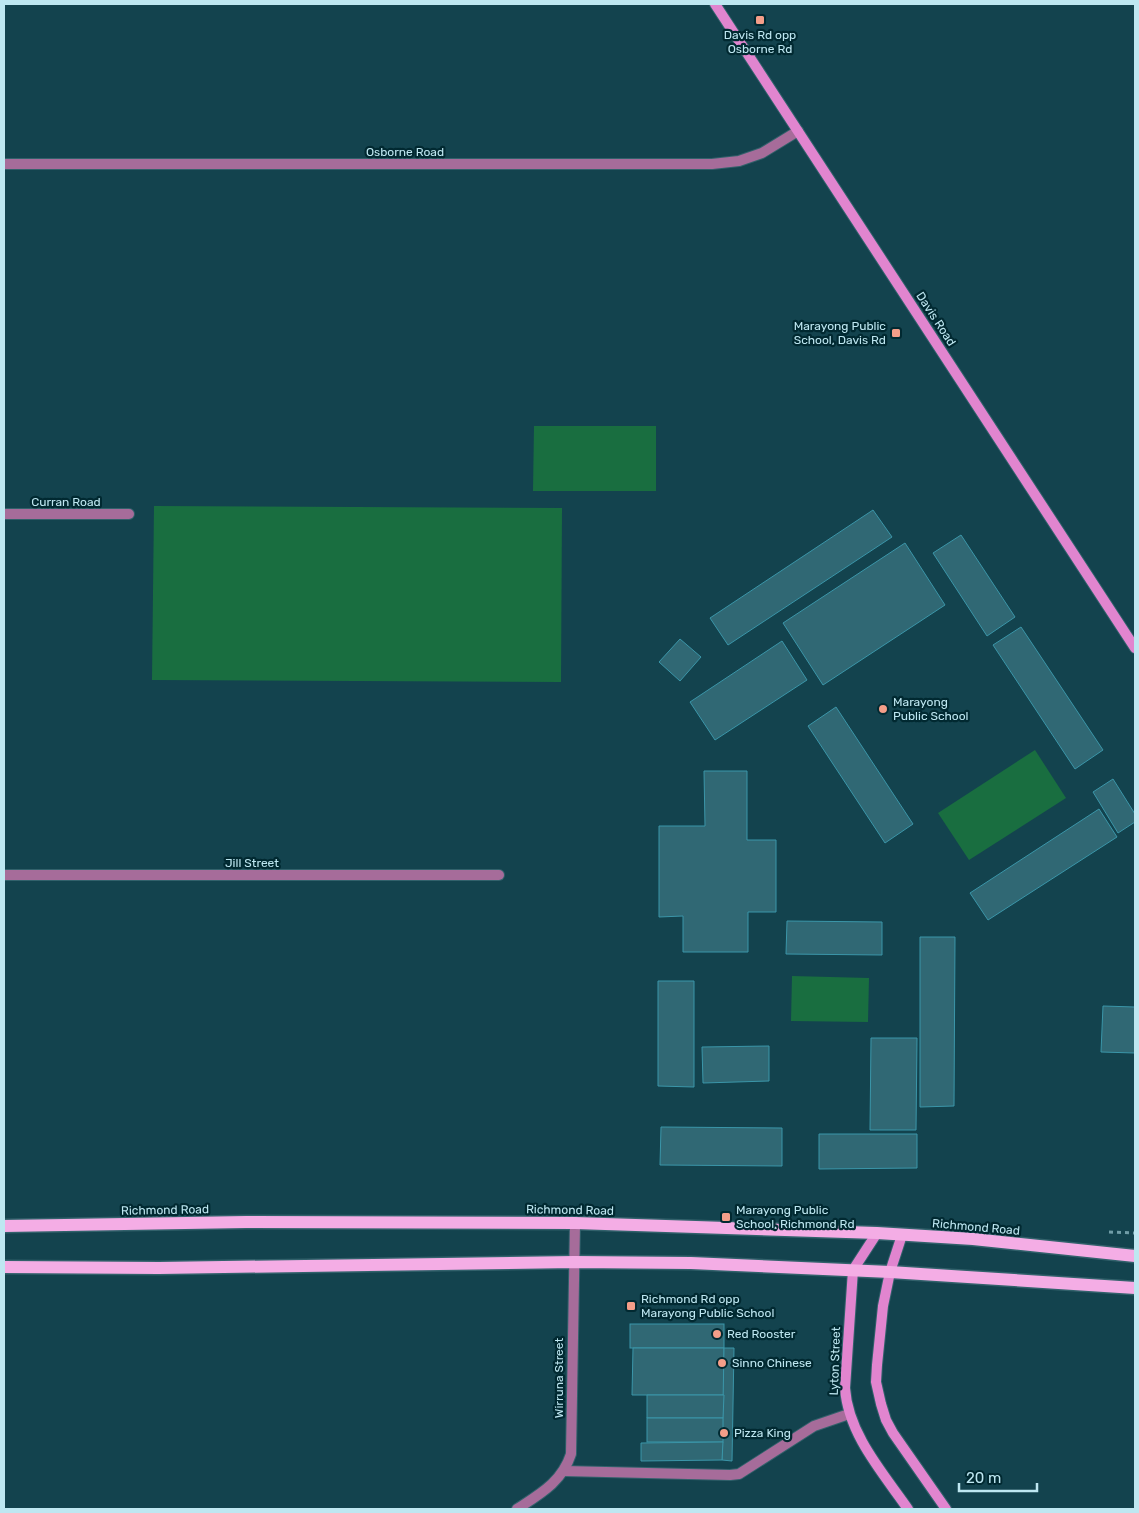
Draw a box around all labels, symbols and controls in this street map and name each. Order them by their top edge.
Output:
marker: Davis Rd opp Osborne Rd [754,14,766,26]
place label: Davis Rd opp Osborne Rd [724,28,796,56]
street label: Osborne Road [366,145,444,159]
street label: Davis Road [913,289,959,349]
place label: Marayong Public School, Davis Rd [794,319,886,347]
marker: Marayong Public School, Davis Rd [890,327,902,339]
street label: Curran Road [31,495,101,509]
place label: Marayong Public School [893,695,969,723]
marker: Marayong Public School [877,703,889,715]
street label: Jill Street [225,856,279,870]
street label: Richmond Road [121,1202,209,1218]
street label: Richmond Road [526,1202,614,1218]
place label: Marayong Public School, Richmond Rd [736,1203,855,1231]
marker: Marayong Public School, Richmond Rd [720,1211,732,1223]
street label: Richmond Road [932,1216,1020,1238]
place label: Richmond Rd opp Marayong Public School [641,1292,774,1320]
marker: Richmond Rd opp Marayong Public School [625,1300,637,1312]
street label: Lyton Street [827,1326,843,1396]
place label: Red Rooster [727,1327,796,1341]
marker: Red Rooster [711,1328,723,1340]
street label: Wirruna Street [552,1337,566,1418]
place label: Sinno Chinese [732,1356,812,1370]
marker: Sinno Chinese [716,1357,728,1369]
place label: Pizza King [734,1426,791,1440]
marker: Pizza King [718,1427,730,1439]
scale bar [959,1460,1036,1492]
text: 20 m [966,1469,1001,1487]

